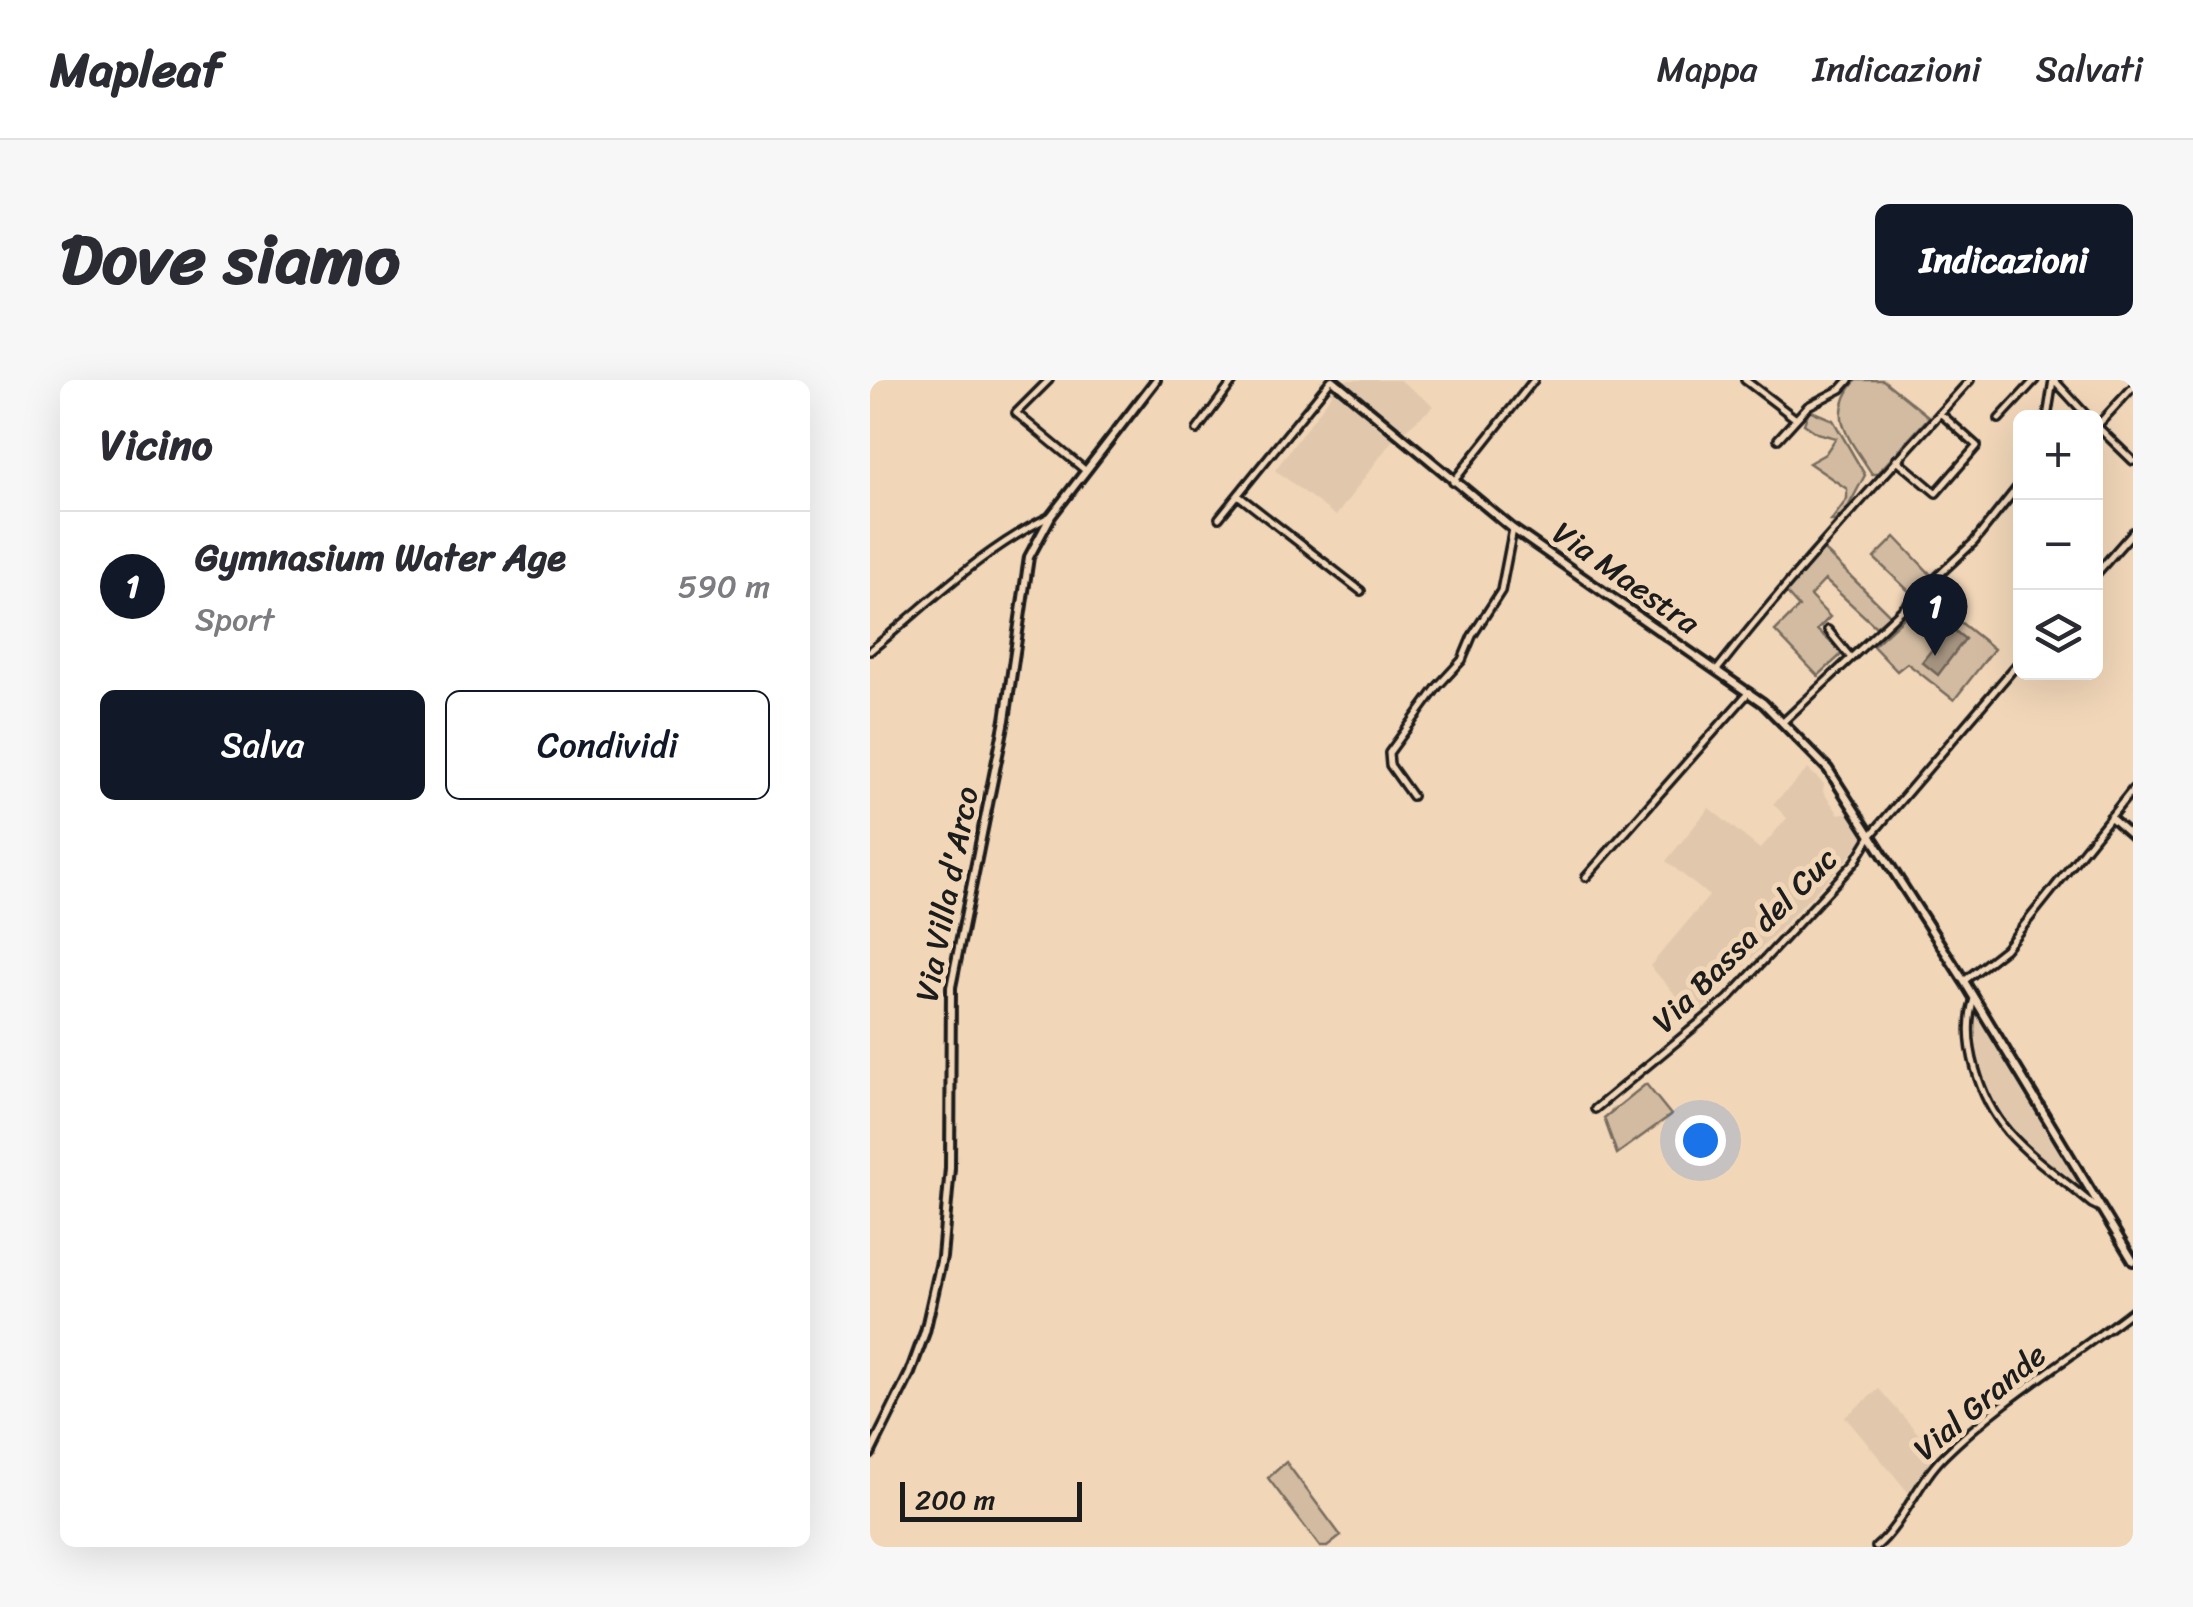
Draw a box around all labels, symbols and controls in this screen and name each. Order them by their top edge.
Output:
text: Mapleaf [50,27,222,112]
text: Mappa [1657,38,1757,100]
text: Indicazioni [1812,38,1981,100]
text: Salvati [2036,38,2143,100]
text: Dove siamo [60,198,400,322]
button: Indicazioni [1875,204,2133,316]
text: Vicino [100,408,213,482]
map controls [2013,410,2103,680]
button: + [2013,410,2103,500]
button: − [2013,500,2103,590]
street label: Via Maestra [1540,506,1713,651]
text: Gymnasium Water Age [195,524,566,591]
text: 1 [126,558,139,615]
text: 590 m [678,558,770,615]
pin: 1 [1902,574,1968,656]
button: layers [2013,590,2103,680]
text: Sport [195,591,274,648]
button: Salva [100,690,425,800]
button: Condividi [445,690,770,800]
street label: Via Villa d'Arco [898,782,996,1006]
street label: Via Bassa del Cuc [1638,833,1852,1047]
your location [1675,1115,1726,1166]
street label: Vial Grande [1900,1328,2060,1476]
text: 200 m [915,1475,995,1524]
scale bar [900,1477,1082,1522]

